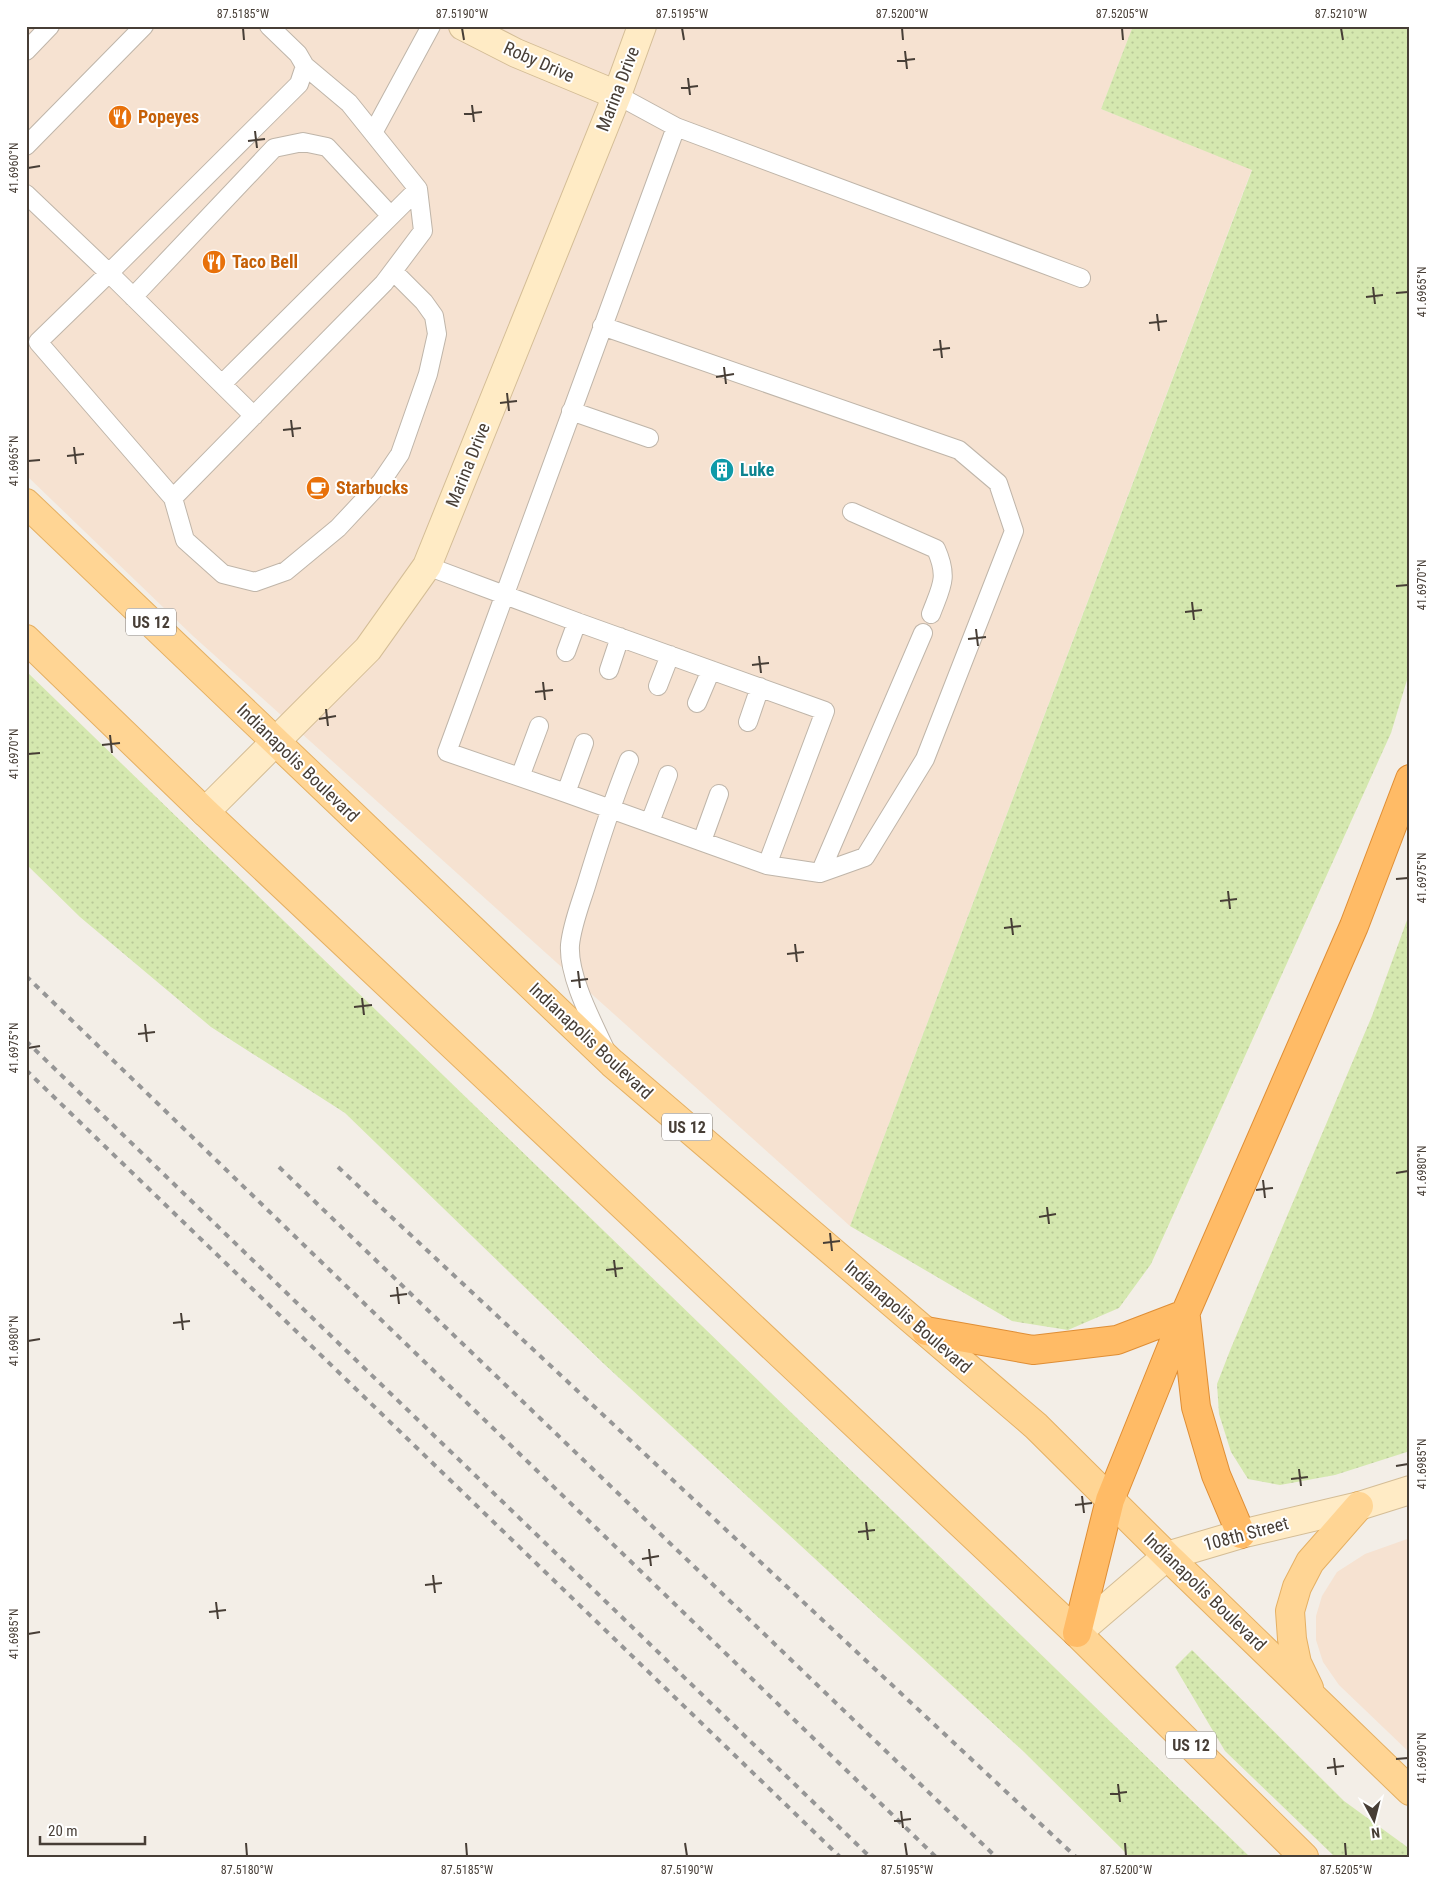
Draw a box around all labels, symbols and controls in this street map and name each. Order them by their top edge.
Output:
text: 87.5185°W [217,7,269,21]
text: 87.5190°W [436,7,488,21]
text: 87.5195°W [656,7,708,21]
text: 87.5200°W [876,7,928,21]
text: 87.5205°W [1096,7,1148,21]
text: 87.5210°W [1315,7,1367,21]
street label: Roby Drive [501,37,578,86]
street label: Marina Drive [592,43,643,134]
restaurant icon: Popeyes [107,104,133,130]
place label: Popeyes [138,106,199,127]
text: 41.6960°N [7,143,21,193]
restaurant icon: Taco Bell [201,249,227,275]
place label: Taco Bell [232,251,298,272]
text: 41.6965°N [1415,267,1429,317]
street label: Marina Drive [441,420,494,510]
text: 41.6965°N [7,436,21,486]
building icon: Luke [709,457,735,483]
place label: Luke [740,459,775,480]
cafe icon: Starbucks [305,475,331,501]
place label: Starbucks [336,477,409,498]
text: 41.6970°N [1415,560,1429,610]
road number: US 12 [126,608,176,636]
street label: Indianapolis Boulevard [233,699,364,826]
text: 41.6970°N [7,729,21,779]
text: 41.6975°N [1415,853,1429,903]
street label: Indianapolis Boulevard [525,978,657,1103]
text: 41.6975°N [7,1023,21,1073]
road number: US 12 [662,1114,712,1140]
text: 41.6980°N [1415,1146,1429,1196]
street label: Indianapolis Boulevard [841,1256,976,1377]
text: 41.6980°N [7,1316,21,1366]
text: 41.6985°N [1415,1439,1429,1489]
street label: 108th Street [1201,1512,1291,1555]
street label: Indianapolis Boulevard [1140,1528,1271,1655]
text: 41.6985°N [7,1609,21,1659]
road number: US 12 [1166,1732,1216,1758]
text: 41.6990°N [1415,1733,1429,1783]
north arrow [1348,1796,1398,1846]
scale bar [40,1813,145,1845]
text: 20 m [48,1822,78,1840]
text: N [1370,1824,1381,1841]
text: 87.5180°W [221,1863,273,1877]
text: 87.5185°W [441,1863,493,1877]
text: 87.5190°W [661,1863,713,1877]
text: 87.5195°W [881,1863,933,1877]
text: 87.5200°W [1100,1863,1152,1877]
text: 87.5205°W [1320,1863,1372,1877]

